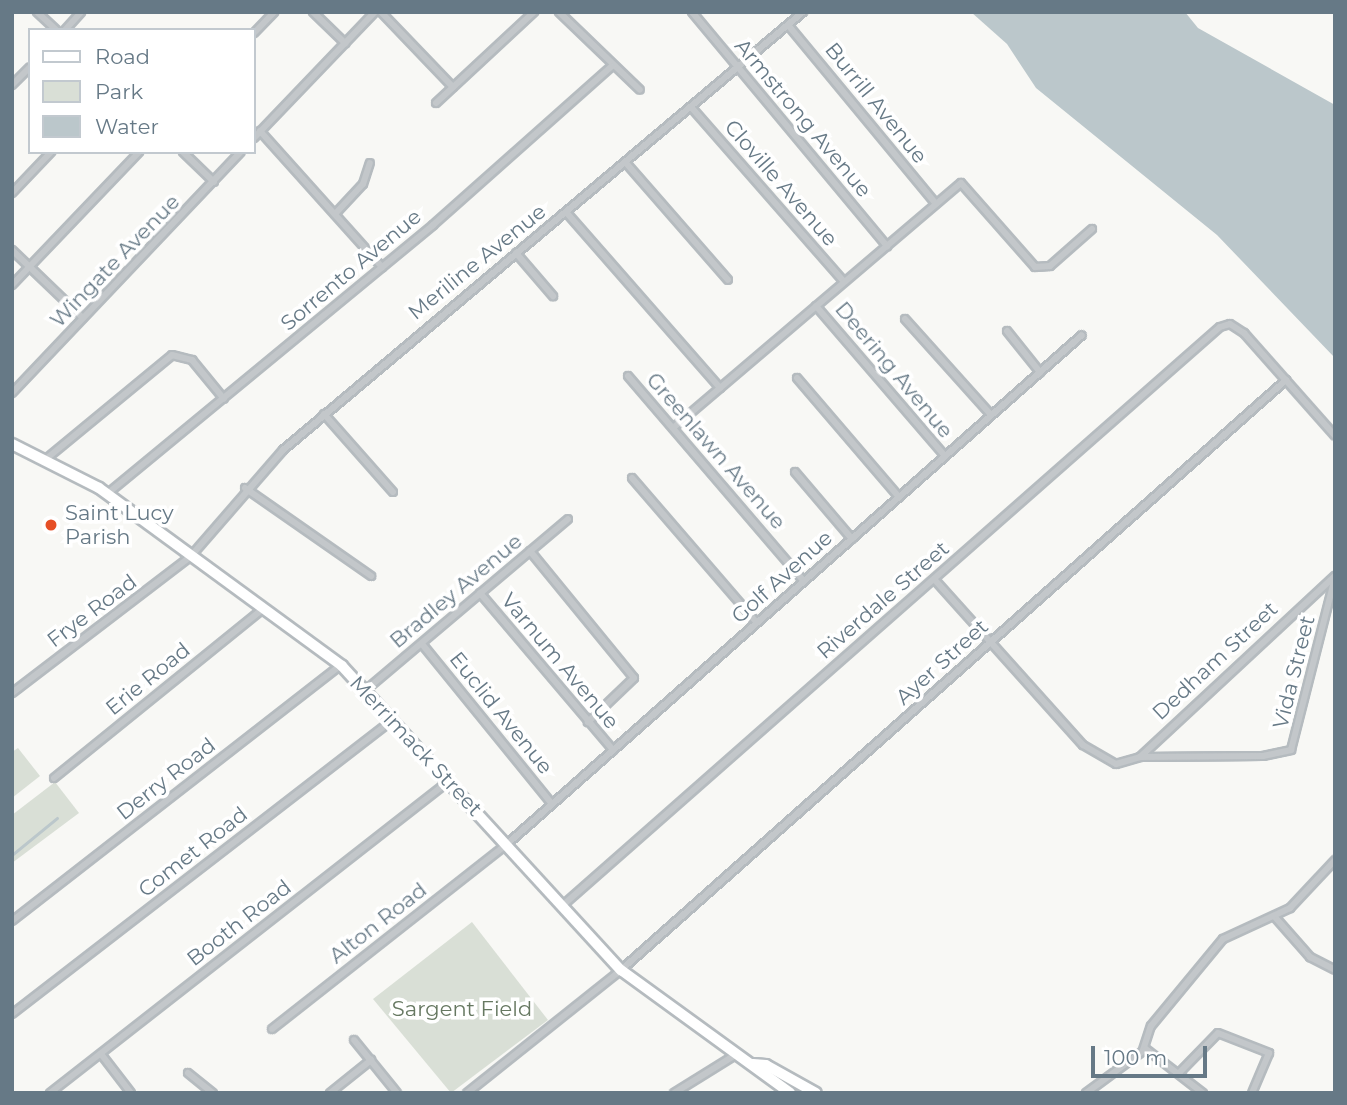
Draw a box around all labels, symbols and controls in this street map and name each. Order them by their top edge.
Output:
legend [28,28,256,154]
street label: Armstrong Avenue [729,34,877,202]
street label: Burrill Avenue [820,37,932,169]
text: Road [95,44,150,69]
text: Park [95,79,143,104]
text: Water [95,114,159,139]
street label: Cloville Avenue [719,115,843,251]
street label: Wingate Avenue [45,189,185,333]
street label: Meriline Avenue [403,199,551,325]
street label: Sorrento Avenue [276,204,426,336]
street label: Deering Avenue [830,297,958,443]
street label: Greenlawn Avenue [641,368,791,534]
place label: Saint Lucy Parish [65,500,174,550]
marker: Saint Lucy Parish [43,517,59,533]
street label: Golf Avenue [726,525,838,629]
street label: Bradley Avenue [385,529,527,653]
street label: Riverdale Street [812,536,954,664]
street label: Frye Road [42,569,142,653]
street label: Varnum Avenue [496,588,624,734]
street label: Dedham Street [1147,597,1283,725]
street label: Vida Street [1268,613,1320,731]
street label: Ayer Street [891,614,993,710]
street label: Erie Road [101,637,195,721]
street label: Euclid Avenue [444,647,558,779]
street label: Merrimack Street [344,671,488,821]
street label: Derry Road [112,733,220,825]
street label: Comet Road [133,802,253,902]
street label: Booth Road [182,875,296,971]
street label: Alton Road [324,877,432,969]
park label: Sargent Field [392,996,532,1022]
scale bar [1095,1032,1210,1076]
text: 100 m [1104,1045,1167,1070]

